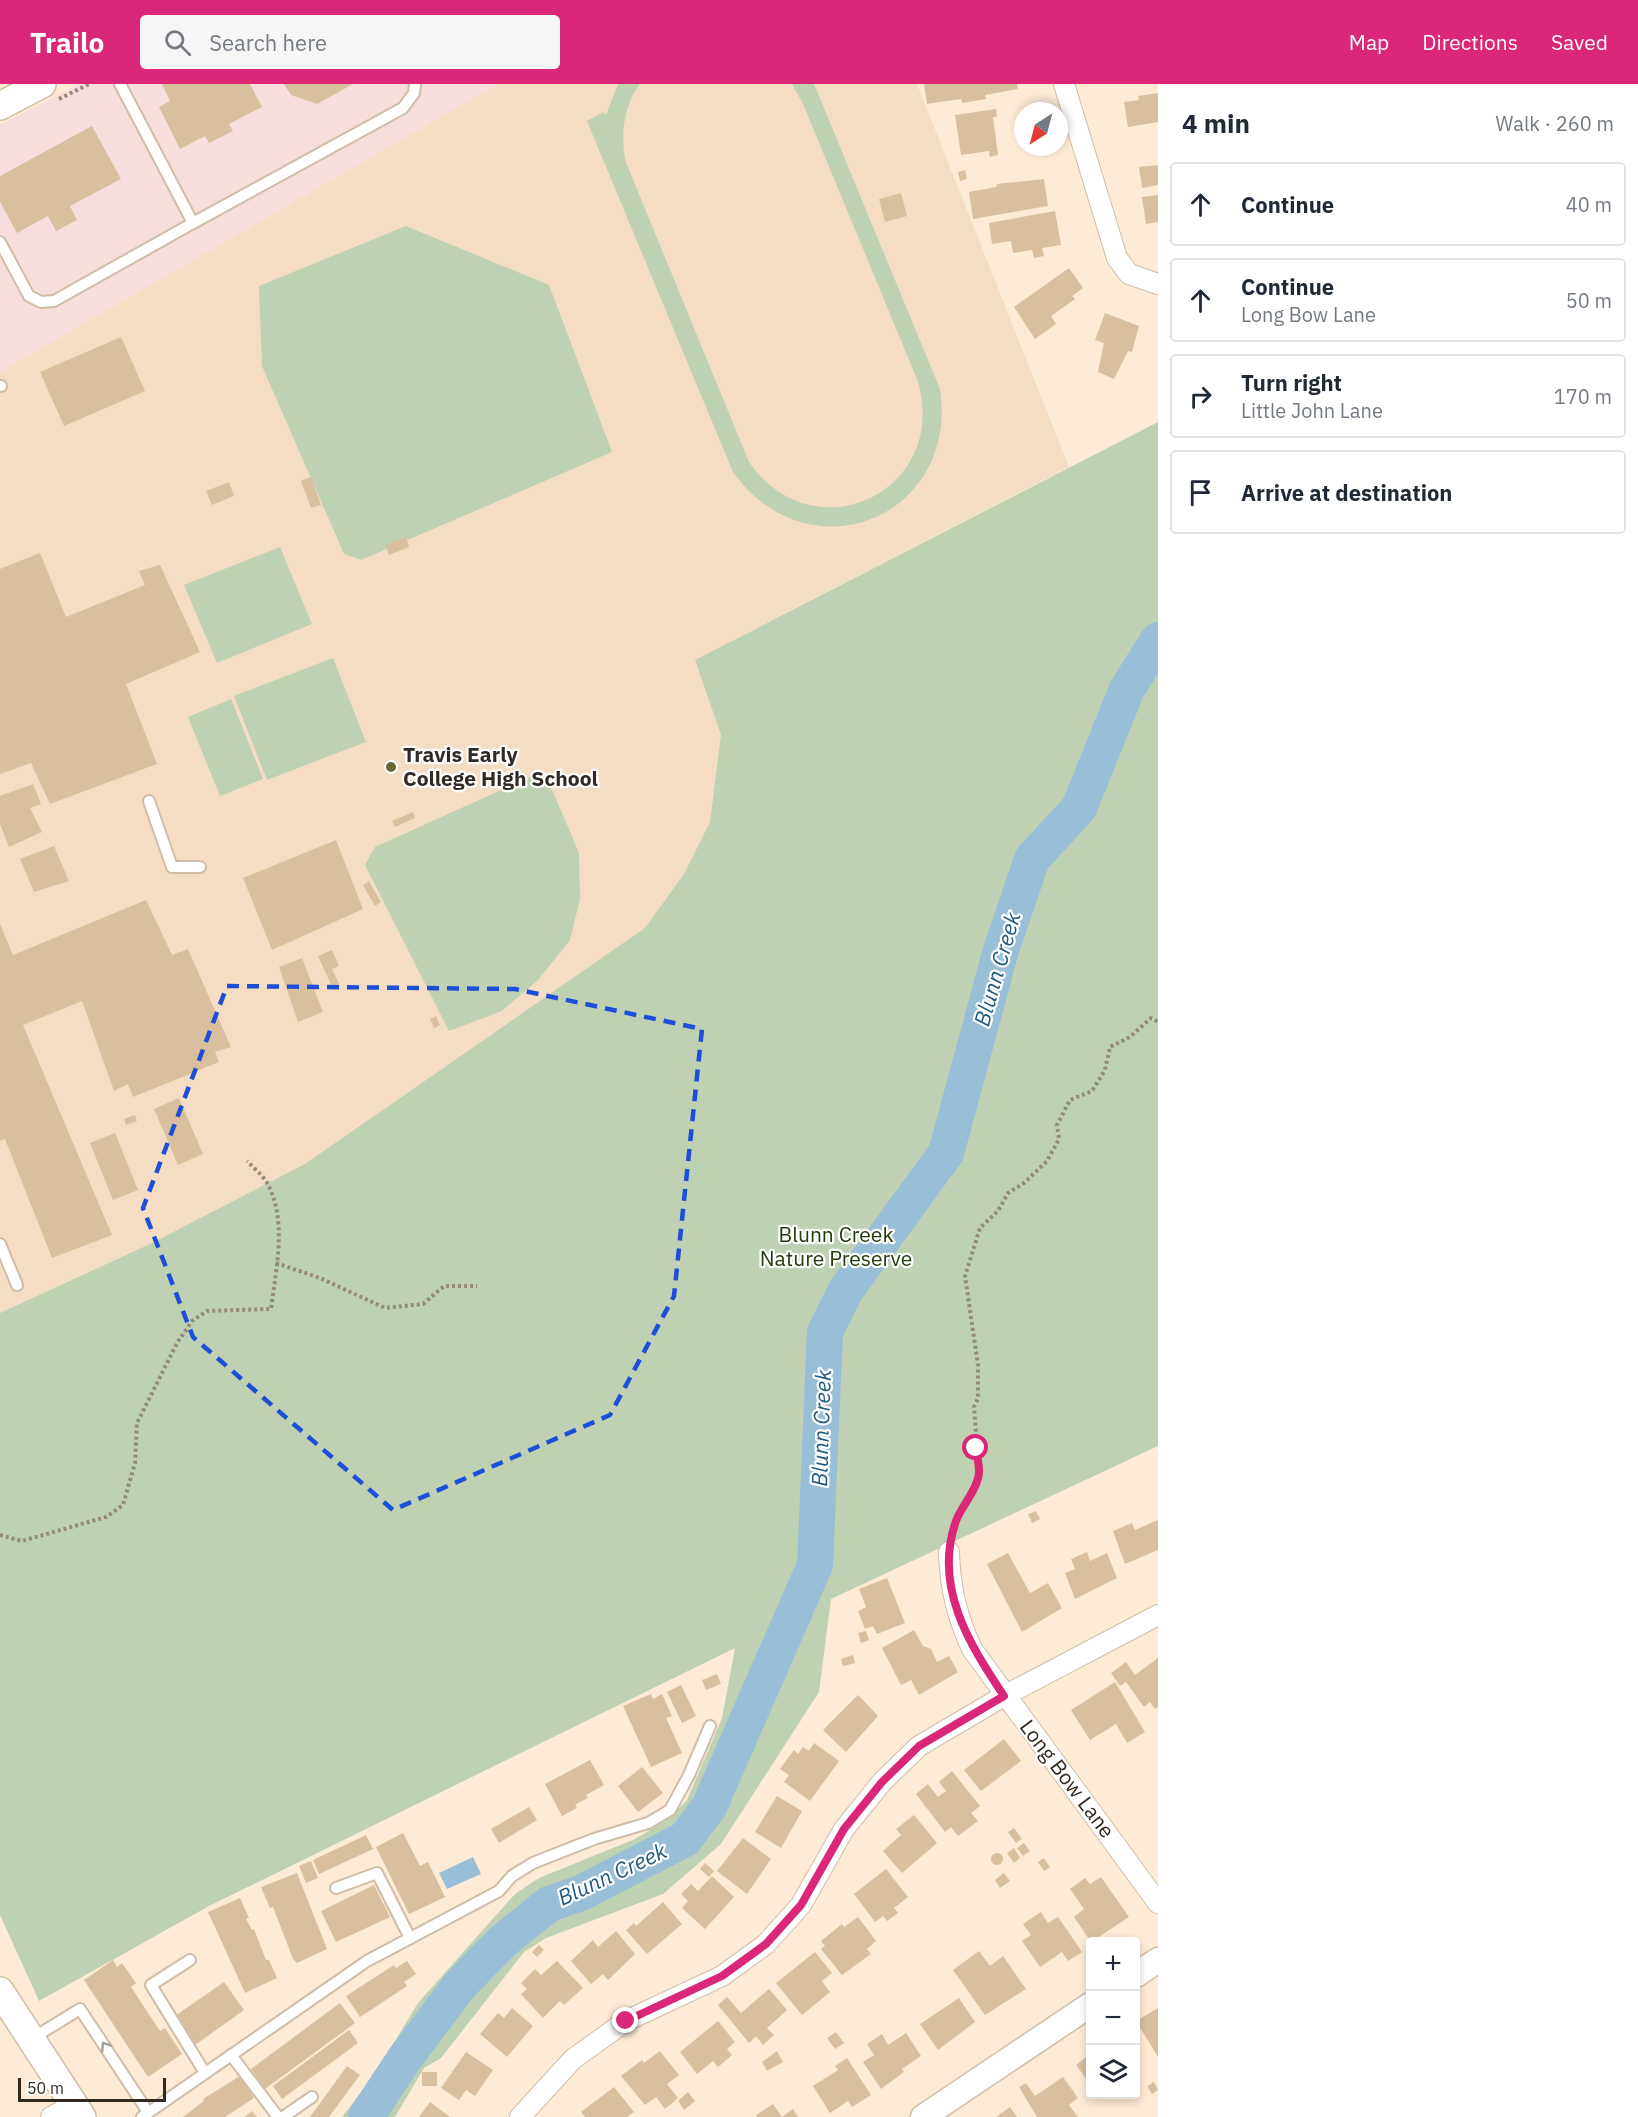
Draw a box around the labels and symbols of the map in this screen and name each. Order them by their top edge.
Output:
north arrow [1014,102,1068,156]
place label: Travis Early College High School [403,740,598,792]
marker: Travis Early College High School [384,760,398,774]
water label: Blunn Creek [966,908,1027,1029]
park label: Blunn Creek Nature Preserve [760,1220,912,1272]
water label: Blunn Creek [804,1368,837,1487]
route start [962,1434,988,1460]
street label: Long Bow Lane [1014,1713,1122,1843]
water label: Blunn Creek [553,1835,671,1911]
route end [612,2007,638,2033]
one-way arrow [100,2042,112,2052]
scale bar [18,2075,166,2102]

